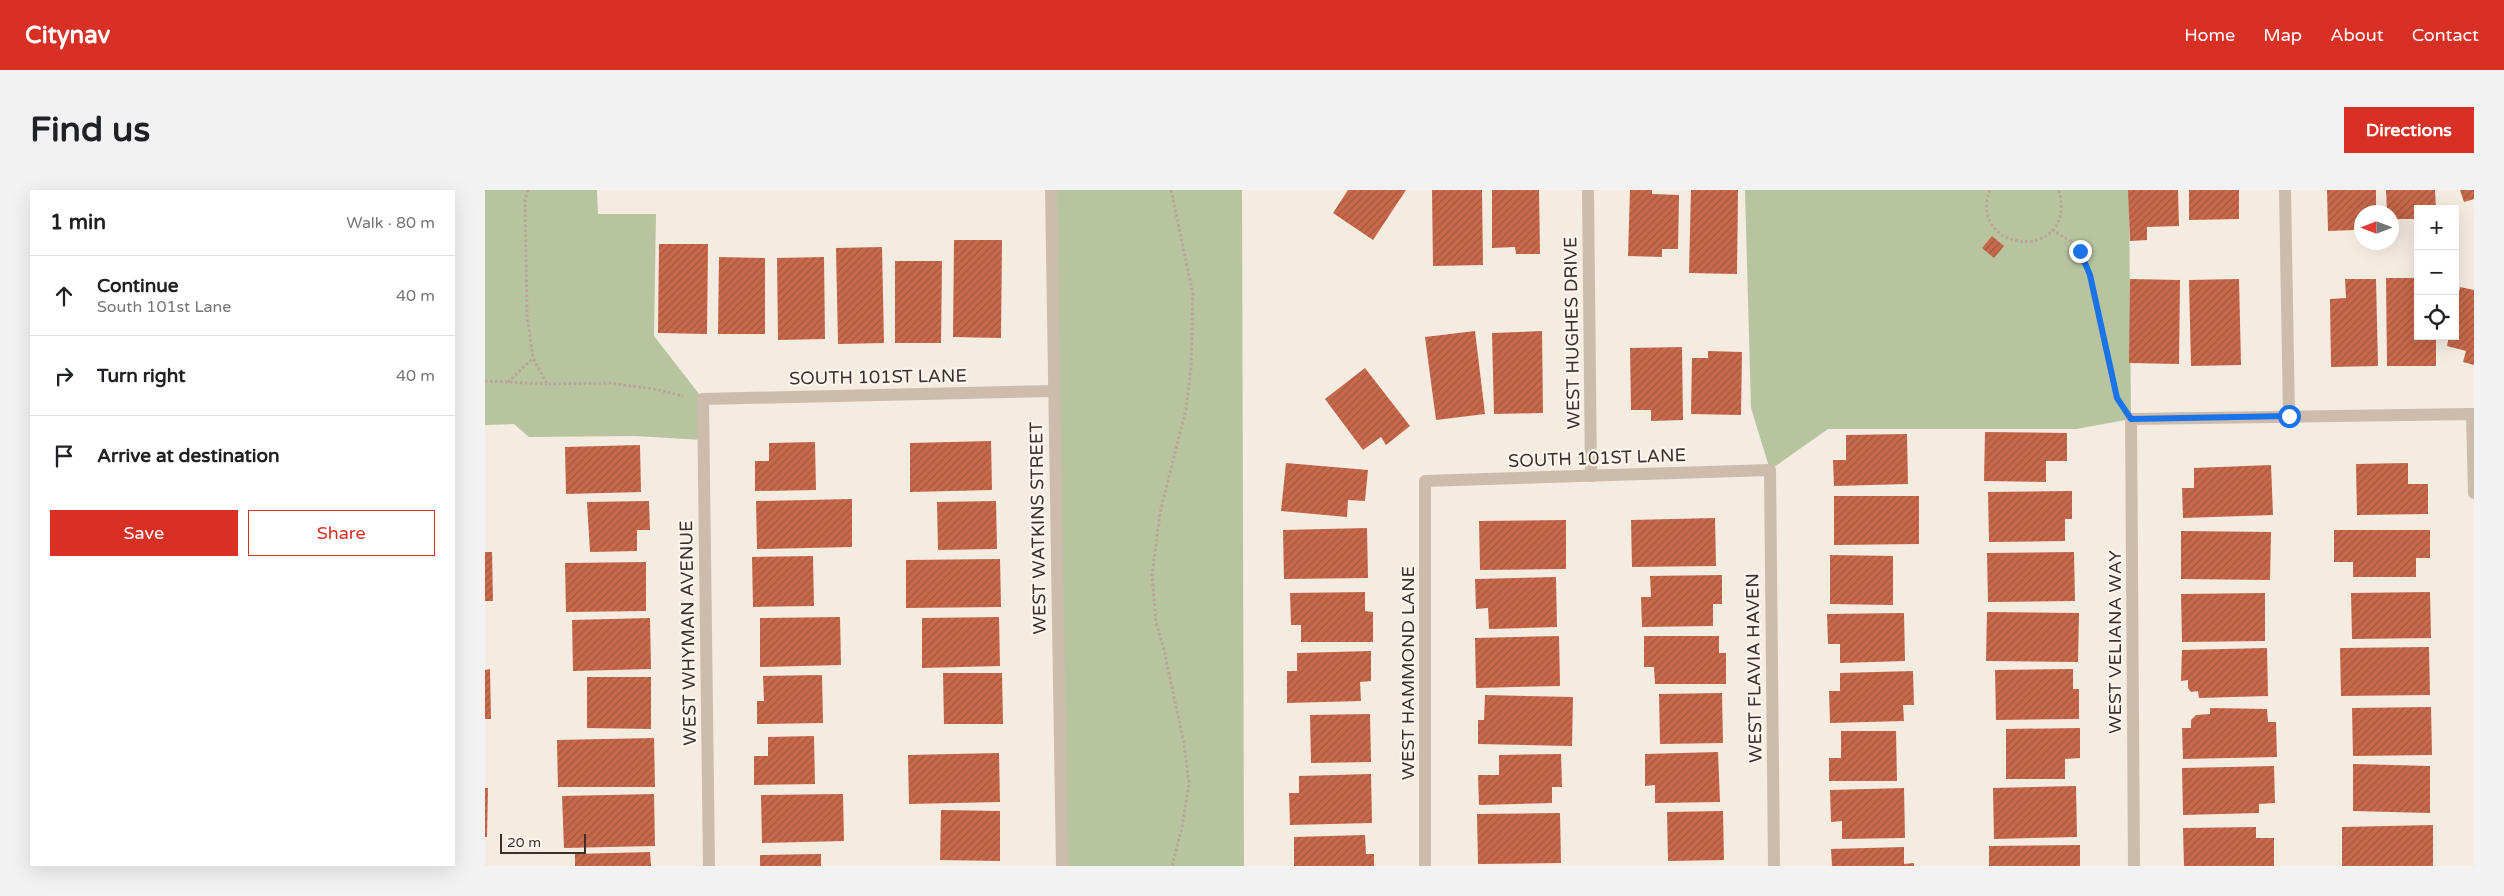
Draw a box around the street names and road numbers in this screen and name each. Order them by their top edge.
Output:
street label: WEST HUGHES DRIVE [1559,236,1585,430]
street label: SOUTH 101ST LANE [789,364,967,390]
street label: WEST WATKINS STREET [1025,421,1051,635]
street label: SOUTH 101ST LANE [1508,444,1686,472]
street label: WEST WHYMAN AVENUE [675,520,701,746]
street label: WEST VELIANA WAY [2104,550,2126,734]
street label: WEST HAMMOND LANE [1397,566,1419,780]
street label: WEST FLAVIA HAVEN [1741,573,1767,763]

